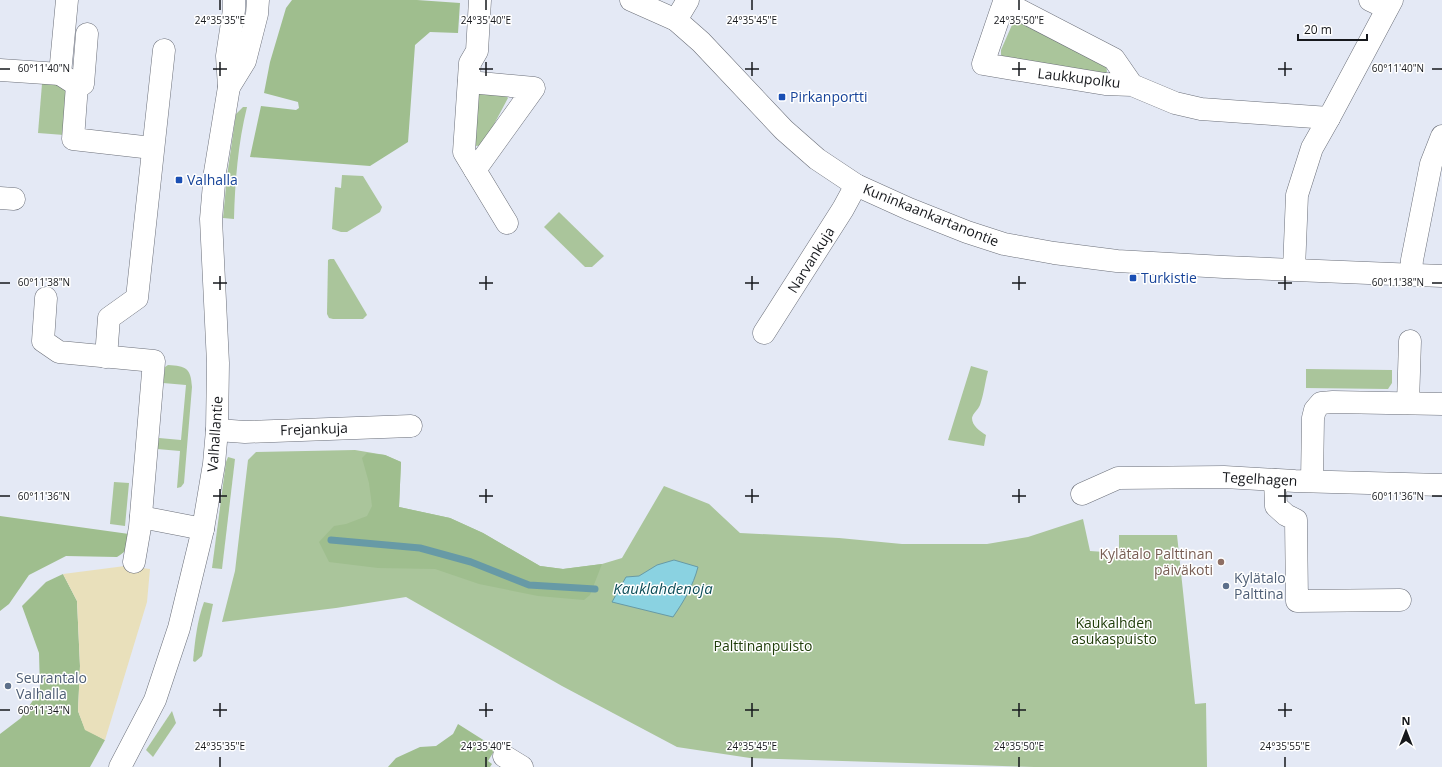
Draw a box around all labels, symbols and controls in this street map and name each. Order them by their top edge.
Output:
text: 24°35'35"E [195,13,245,27]
text: 24°35'40"E [461,13,511,27]
text: 24°35'45"E [727,13,777,27]
text: 24°35'50"E [994,13,1044,27]
scale bar [1298,16,1367,42]
text: 20 m [1304,21,1332,38]
text: 60°11'40"N [18,61,70,75]
text: 60°11'40"N [1372,61,1424,75]
street label: Laukkupolku [1036,63,1122,92]
place label: Pirkanportti [790,87,868,106]
marker: Pirkanportti [777,92,787,102]
place label: Valhalla [187,170,238,189]
marker: Valhalla [174,175,184,185]
street label: Kuninkaankartanontie [860,179,1002,251]
street label: Narvankuja [783,223,838,296]
place label: Turkistie [1141,268,1197,287]
marker: Turkistie [1128,273,1138,283]
text: 60°11'38"N [18,275,70,289]
text: 60°11'38"N [1372,275,1424,289]
street label: Valhallantie [202,395,227,472]
street label: Frejankuja [280,418,348,439]
street label: Tegelhagen [1222,467,1298,490]
text: 60°11'36"N [18,489,70,503]
text: 60°11'36"N [1372,489,1424,503]
place label: Kylätalo Palttinan päiväkoti [1100,544,1213,579]
marker: Kylätalo Palttinan päiväkoti [1216,557,1226,567]
place label: Kylätalo Palttina [1234,568,1286,603]
water label: Kauklahdenoja [613,578,713,598]
marker: Kylätalo Palttina [1221,581,1231,591]
park label: Kaukalhden asukaspuisto [1071,613,1157,648]
park label: Palttinanpuisto [714,636,812,655]
place label: Seurantalo Valhalla [16,668,87,703]
marker: Seurantalo Valhalla [3,681,13,691]
text: 60°11'34"N [18,703,70,717]
north arrow [1386,711,1426,751]
text: N [1402,713,1410,728]
text: 24°35'35"E [195,739,245,753]
text: 24°35'40"E [461,739,511,753]
text: 24°35'45"E [727,739,777,753]
text: 24°35'50"E [994,739,1044,753]
text: 24°35'55"E [1260,739,1310,753]

